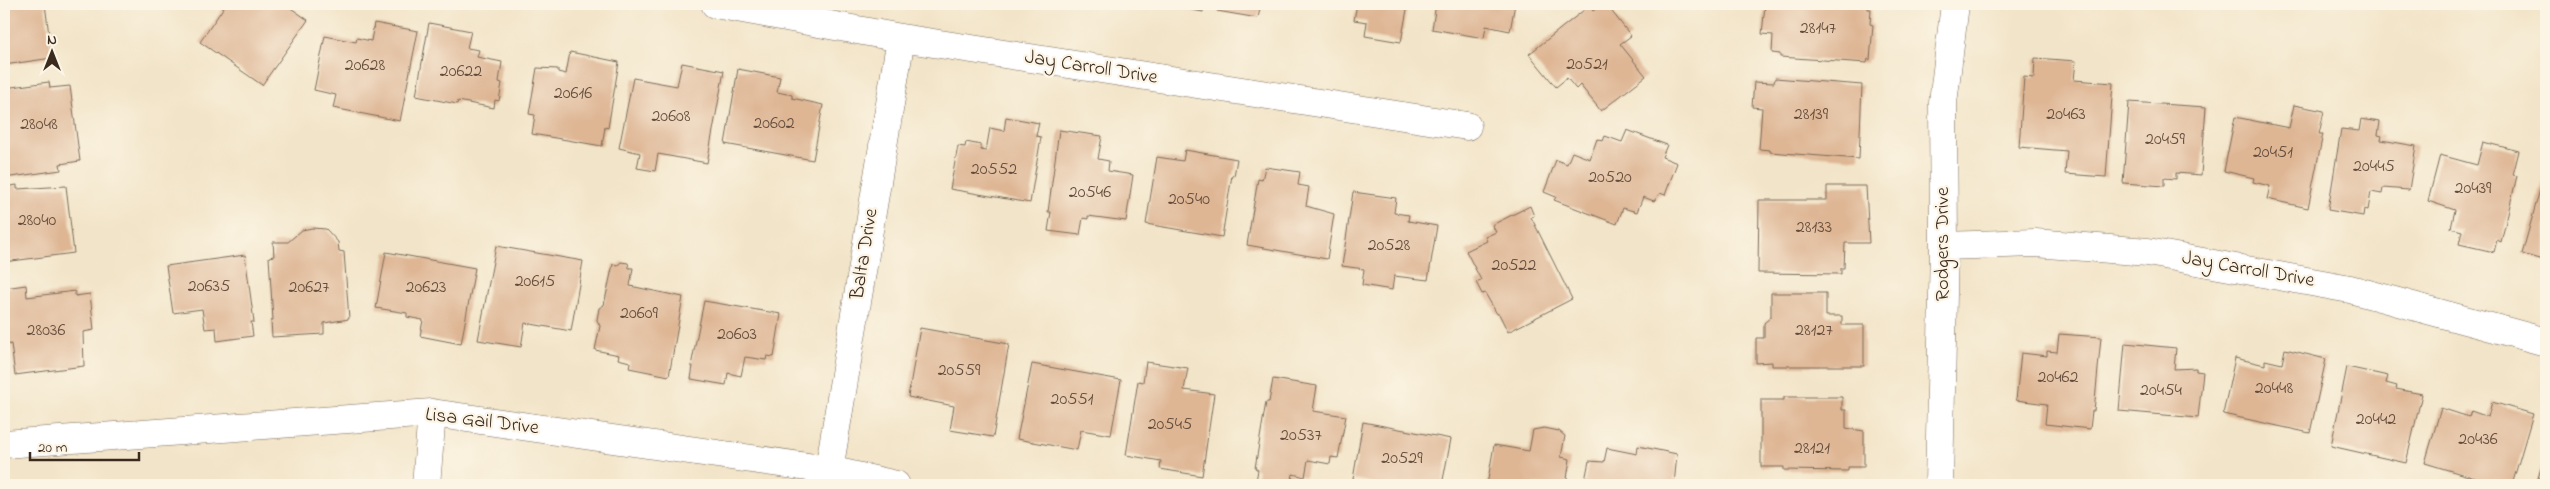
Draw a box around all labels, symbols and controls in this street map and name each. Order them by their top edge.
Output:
house number: 28147 [1800,16,1837,42]
north arrow [28,28,78,78]
text: N [47,30,57,51]
street label: Jay Carroll Drive [1022,43,1160,93]
house number: 20521 [1566,52,1608,78]
house number: 20628 [345,53,385,79]
house number: 20622 [440,59,482,85]
house number: 20616 [554,81,592,107]
house number: 28139 [1794,102,1829,128]
house number: 20463 [2046,102,2086,128]
house number: 20608 [651,104,691,130]
house number: 20602 [753,111,795,137]
house number: 28048 [20,112,58,138]
house number: 20459 [2145,127,2186,153]
house number: 20451 [2253,140,2293,166]
house number: 20445 [2353,154,2395,180]
house number: 20552 [971,157,1017,183]
house number: 20520 [1588,165,1632,191]
house number: 20439 [2455,176,2492,202]
house number: 20546 [1069,180,1111,206]
house number: 20540 [1168,187,1210,213]
street label: Rodgers Drive [1929,187,1959,301]
street label: Balta Drive [843,206,887,303]
house number: 28040 [18,208,57,234]
house number: 28133 [1796,215,1832,241]
house number: 20528 [1368,233,1411,259]
street label: Jay Carroll Drive [2179,244,2317,296]
house number: 20522 [1492,253,1537,279]
house number: 20615 [515,269,555,295]
house number: 20635 [188,274,230,300]
house number: 20627 [288,275,330,301]
house number: 20623 [405,275,447,301]
house number: 20609 [620,301,658,327]
house number: 28036 [27,318,65,344]
house number: 28127 [1795,318,1833,344]
house number: 20603 [717,322,757,348]
house number: 20559 [938,358,981,384]
house number: 20462 [2037,365,2079,391]
house number: 20448 [2255,376,2293,402]
house number: 20454 [2140,378,2183,404]
house number: 20551 [1050,387,1094,413]
street label: Lisa Gail Drive [424,401,540,443]
house number: 20442 [2356,407,2396,433]
house number: 20545 [1148,412,1192,438]
house number: 20537 [1280,423,1323,449]
house number: 20436 [2458,427,2498,453]
scale bar [30,429,139,461]
house number: 28121 [1794,436,1830,462]
text: 20 m [38,437,68,459]
house number: 20529 [1381,446,1423,472]

